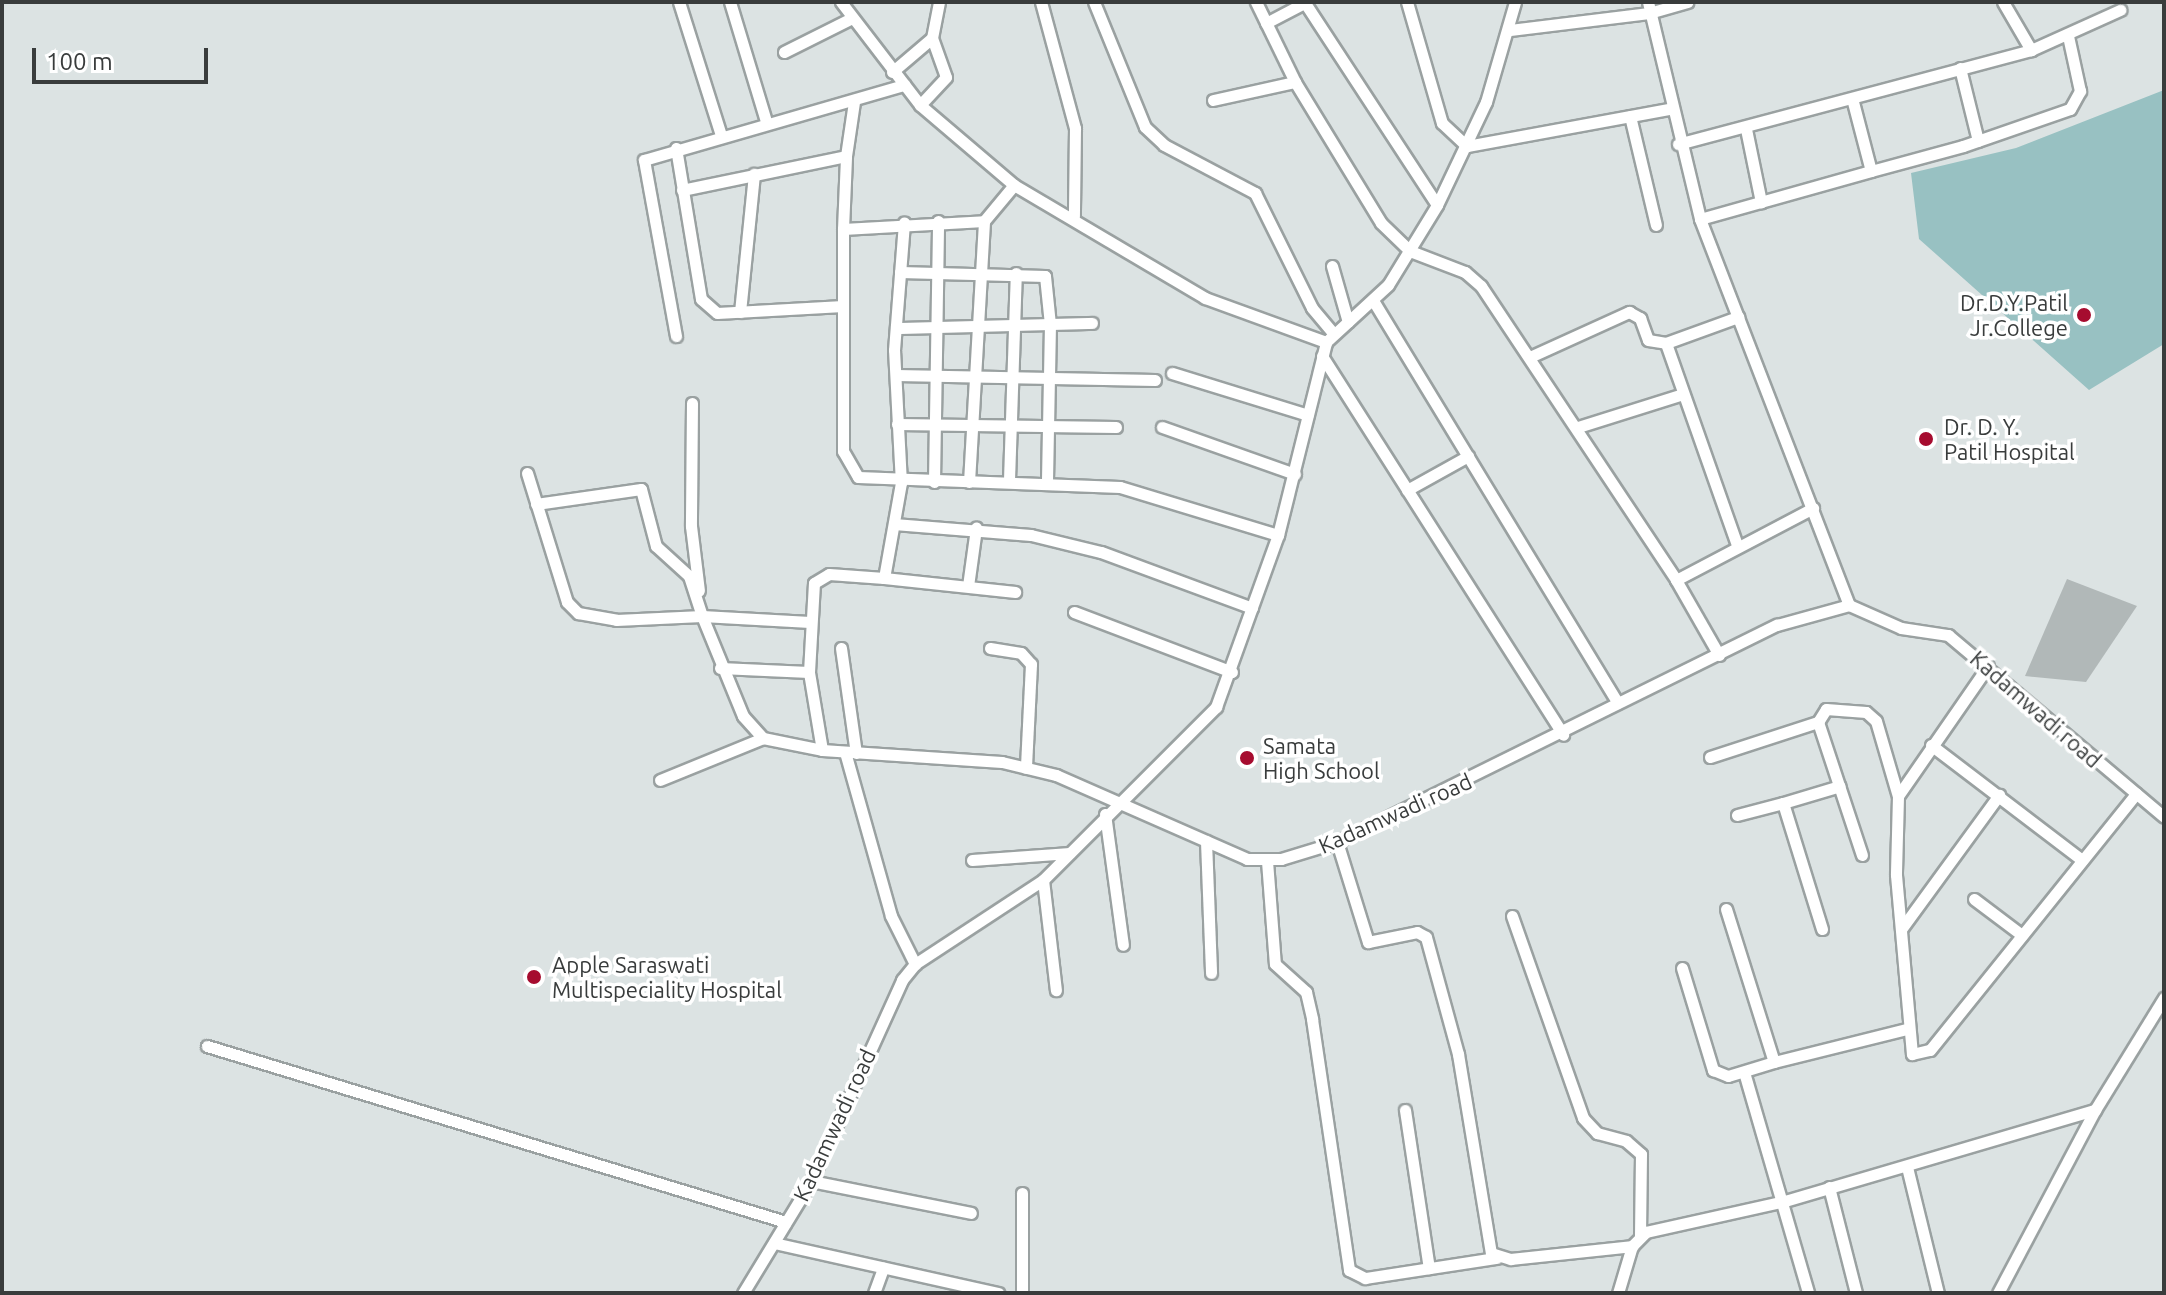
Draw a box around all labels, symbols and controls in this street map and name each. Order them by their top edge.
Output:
scale bar [36,32,212,82]
text: 100 m [46,48,113,75]
place label: Dr.D.Y.Patil Jr.College [1960,289,2068,340]
marker: Dr.D.Y.Patil Jr.College [2075,306,2093,324]
place label: Dr. D. Y. Patil Hospital [1944,413,2075,464]
marker: Dr. D. Y. Patil Hospital [1915,428,1937,450]
street label: Kadamwadi road [1965,645,2107,773]
place label: Samata High School [1263,732,1380,784]
marker: Samata High School [1238,749,1256,767]
street label: Kadamwadi road [1314,767,1476,859]
place label: Apple Saraswati Multispeciality Hospital [552,951,782,1002]
marker: Apple Saraswati Multispeciality Hospital [523,966,545,988]
street label: Kadamwadi road [787,1045,881,1205]

